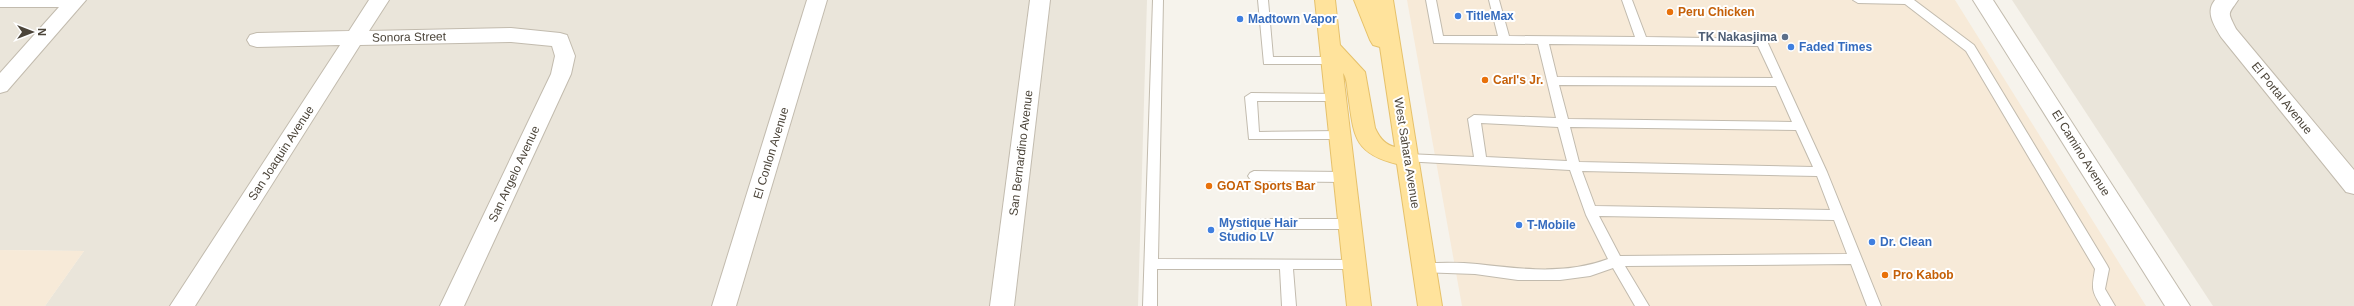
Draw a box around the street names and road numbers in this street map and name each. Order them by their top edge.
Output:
street label: Sonora Street [372,29,447,45]
street label: El Portal Avenue [2249,59,2315,137]
street label: San Bernardino Avenue [1006,89,1036,217]
street label: West Sahara Avenue [1391,96,1423,210]
street label: San Joaquin Avenue [245,103,317,203]
street label: El Conlon Avenue [750,105,792,201]
street label: El Camino Avenue [2049,108,2113,199]
street label: San Angelo Avenue [486,123,543,224]

